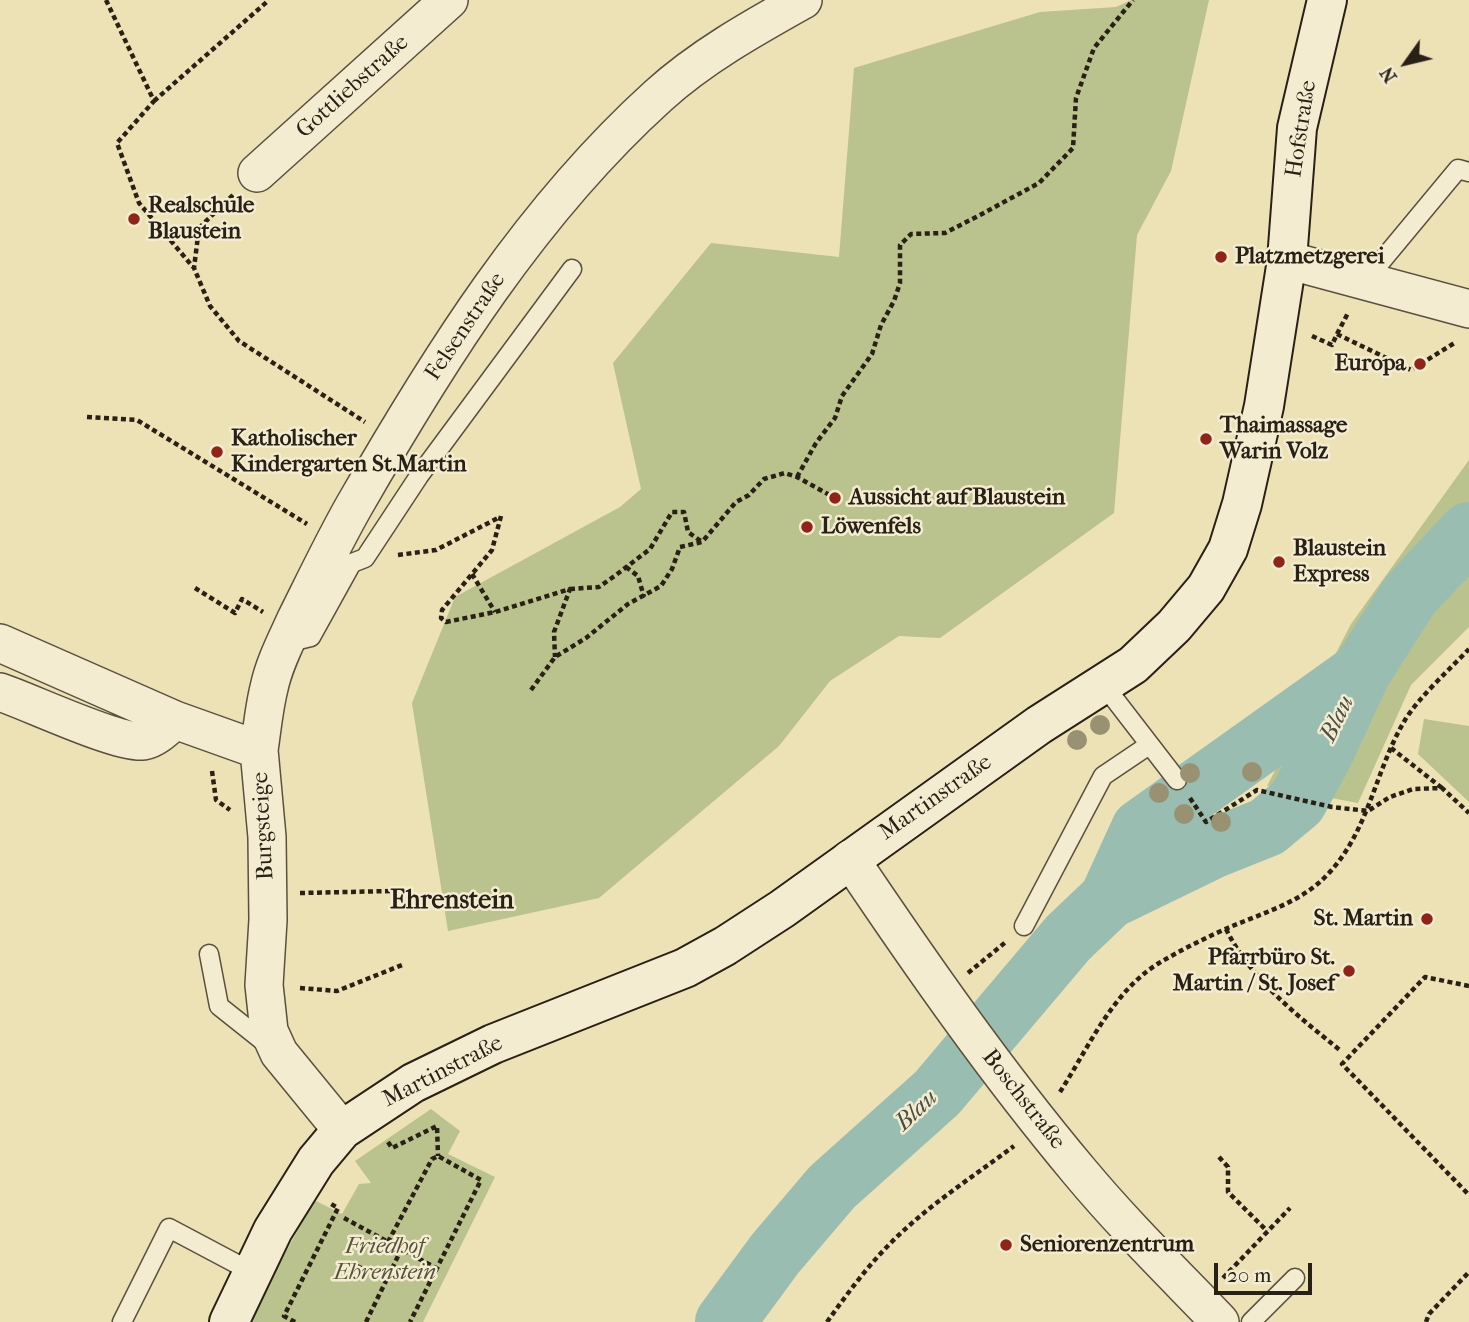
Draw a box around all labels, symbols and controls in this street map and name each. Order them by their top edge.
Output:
north arrow [1371,28,1441,98]
street label: Gottliebstraße [291,29,415,145]
text: N [1375,63,1402,87]
street label: Hofstraße [1281,78,1323,180]
place label: Realschule Blaustein [148,192,254,246]
marker: Realschule Blaustein [126,211,142,227]
place label: Platzmetzgerei [1235,243,1385,271]
marker: Platzmetzgerei [1213,249,1229,265]
street label: Felsenstraße [420,268,512,386]
place label: Europa [1335,350,1406,378]
marker: Europa [1412,356,1428,372]
place label: Thaimassage Warin Volz [1220,412,1347,466]
place label: Katholischer Kindergarten St.Martin [231,425,467,479]
marker: Thaimassage Warin Volz [1198,431,1214,447]
marker: Katholischer Kindergarten St.Martin [209,444,225,460]
place label: Aussicht auf Blaustein [849,484,1065,512]
marker: Aussicht auf Blaustein [827,490,843,506]
place label: Löwenfels [821,513,921,541]
marker: Löwenfels [799,519,815,535]
place label: Blaustein Express [1293,535,1386,589]
marker: Blaustein Express [1271,554,1287,570]
water label: Blau [1315,691,1361,747]
street label: Martinstraße [874,749,998,847]
street label: Burgsteige [247,771,281,881]
district label: Ehrenstein [390,886,514,918]
place label: St. Martin [1314,905,1413,933]
marker: St. Martin [1419,911,1435,927]
place label: Pfarrbüro St. Martin / St. Josef [1173,944,1335,998]
marker: Pfarrbüro St. Martin / St. Josef [1341,963,1357,979]
street label: Martinstraße [378,1030,508,1114]
street label: Boschstraße [975,1045,1071,1155]
water label: Blau [890,1084,944,1138]
place label: Seniorenzentrum [1020,1231,1194,1259]
park label: Friedhof Ehrenstein [334,1233,436,1287]
marker: Seniorenzentrum [998,1237,1014,1253]
scale bar [1217,1248,1315,1292]
text: 20 m [1227,1263,1271,1287]

